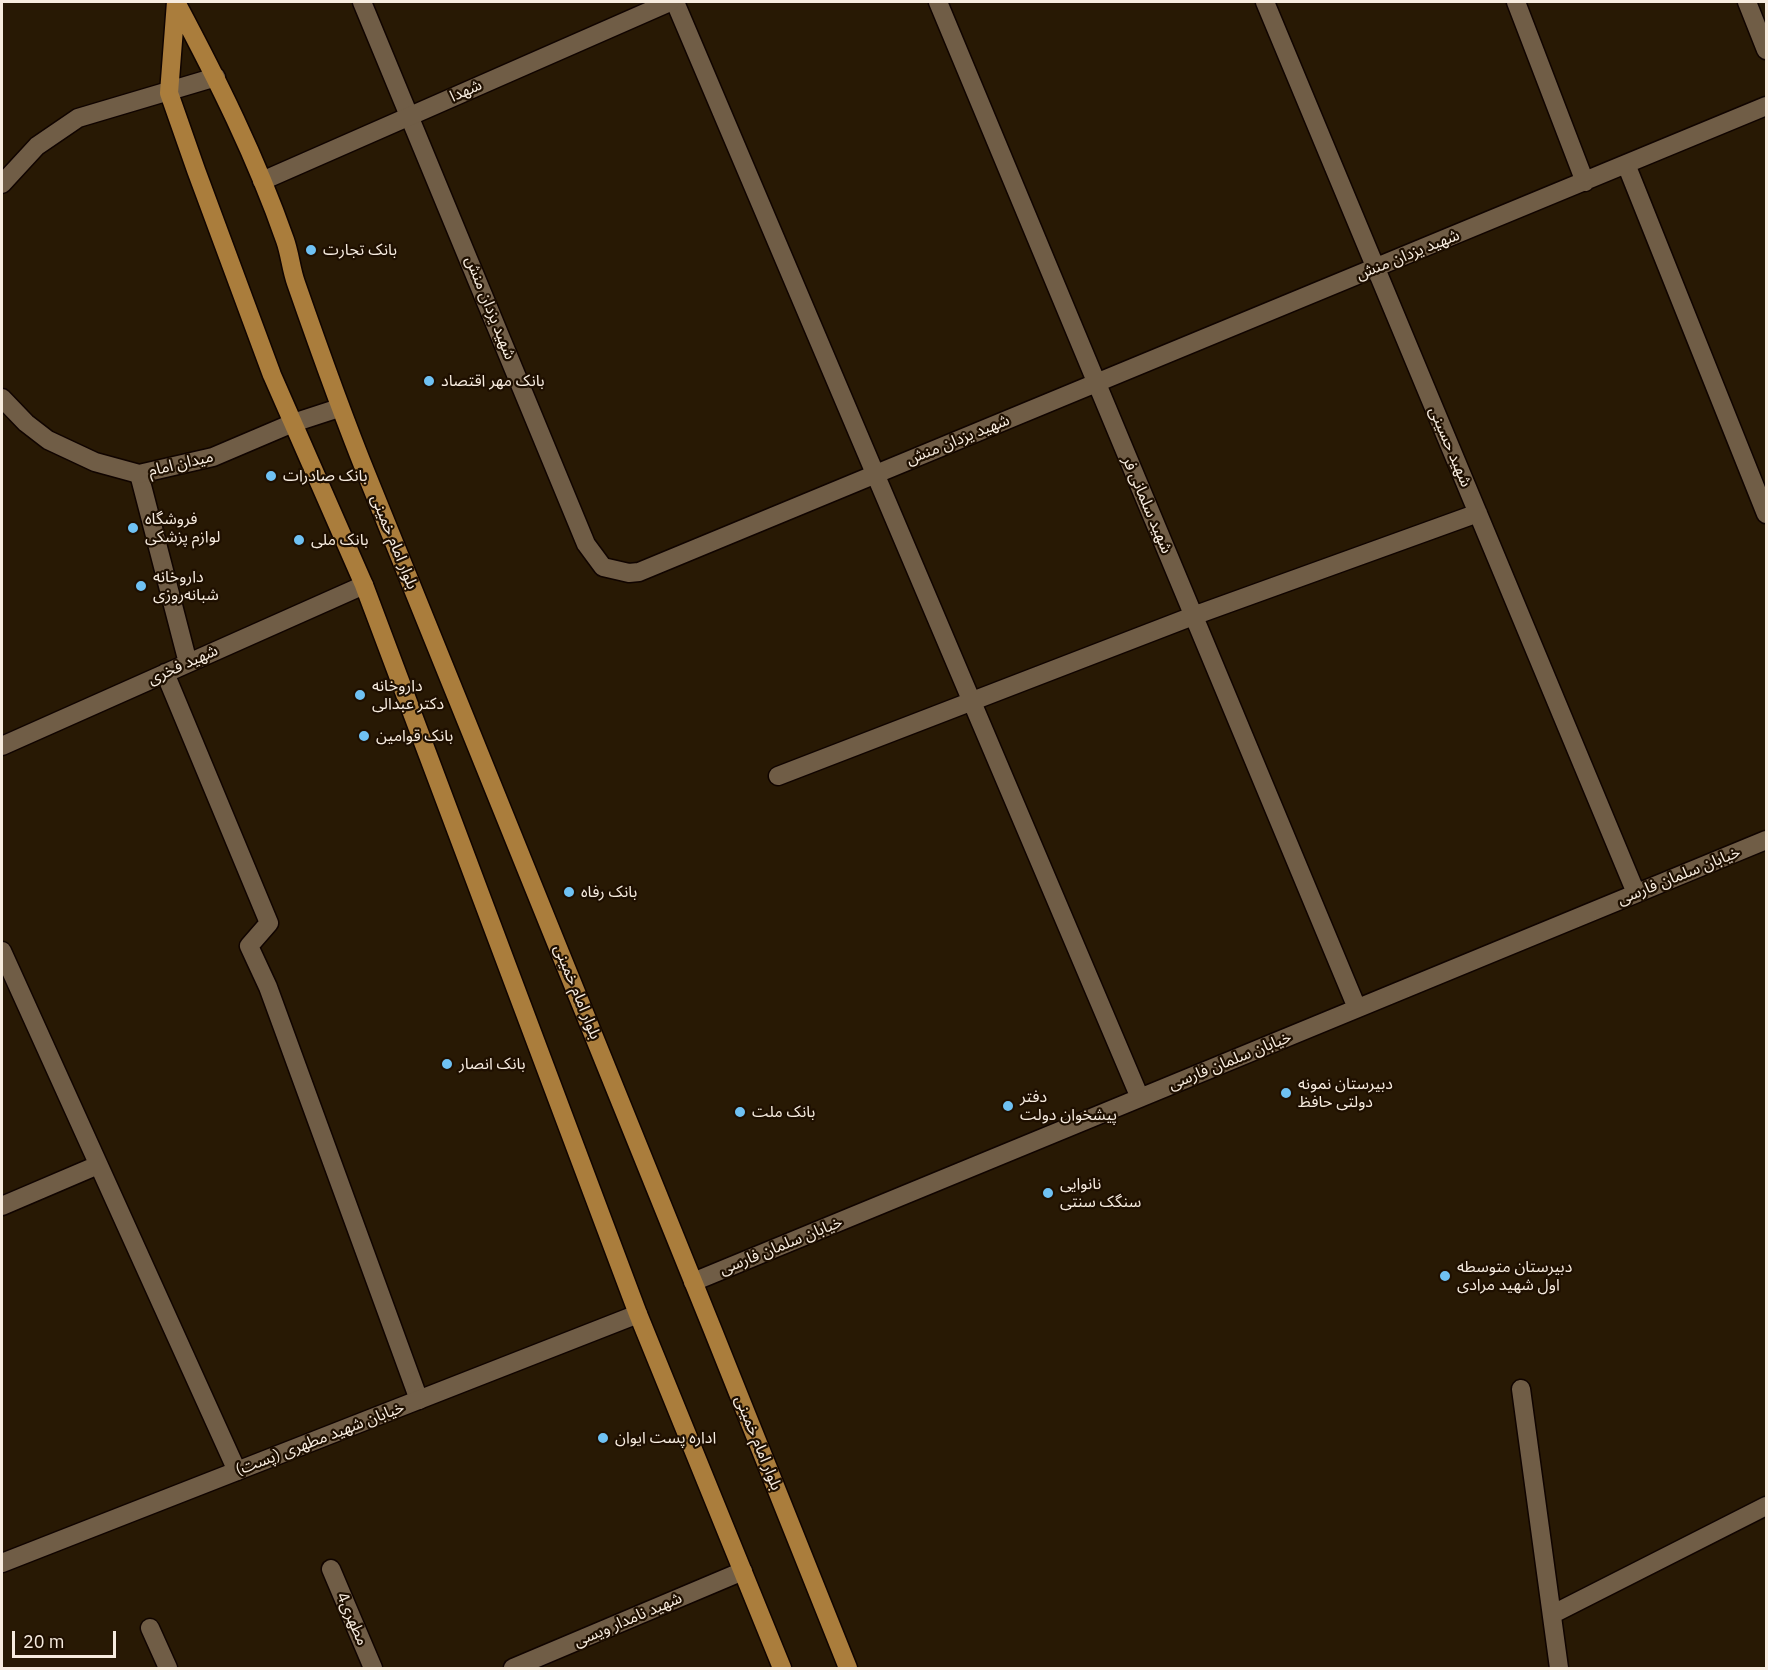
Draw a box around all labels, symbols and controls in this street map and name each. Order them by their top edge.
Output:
street label: شهدا [447,76,485,106]
street label: شهید یزدان منش [1353,226,1463,284]
place label: بانک تجارت [323,240,397,260]
marker: بانک تجارت [304,243,318,257]
street label: شهید یزدان منش [461,253,519,363]
place label: بانک مهر اقتصاد [441,371,545,391]
marker: بانک مهر اقتصاد [422,374,436,388]
street label: شهید حسینی [1425,404,1475,490]
street label: شهید یزدان منش [903,411,1013,469]
street label: میدان امام [147,447,215,481]
street label: شهید سلمانی فر [1118,454,1176,556]
place label: بانک صادرات [283,466,368,486]
marker: بانک صادرات [264,469,278,483]
street label: بلوار امام خمینی [366,492,422,592]
place label: فروشگاه لوازم پزشکی [145,509,220,547]
marker: فروشگاه لوازم پزشکی [126,521,140,535]
place label: بانک ملی [311,530,369,550]
marker: بانک ملی [292,533,306,547]
place label: داروخانه شبانه‌روزی [153,567,219,605]
marker: داروخانه شبانه‌روزی [134,579,148,593]
street label: شهید فخری [145,641,221,689]
place label: داروخانه دکتر عبدالی [372,676,444,714]
marker: داروخانه دکتر عبدالی [353,688,367,702]
place label: بانک قوامین [376,726,453,746]
marker: بانک قوامین [357,729,371,743]
street label: خیابان سلمان فارسی [1615,843,1743,909]
place label: بانک رفاه [581,882,637,902]
marker: بانک رفاه [562,885,576,899]
street label: بلوار امام خمینی [549,942,605,1042]
street label: خیابان سلمان فارسی [1166,1028,1294,1094]
place label: بانک انصار [459,1054,525,1074]
marker: بانک انصار [440,1057,454,1071]
place label: دبیرستان نمونه دولتی حافظ [1298,1074,1393,1112]
marker: دبیرستان نمونه دولتی حافظ [1279,1086,1293,1100]
place label: دفتر پیشخوان دولت [1020,1087,1117,1125]
marker: دفتر پیشخوان دولت [1001,1099,1015,1113]
place label: بانک ملت [752,1102,815,1122]
marker: بانک ملت [733,1105,747,1119]
place label: نانوایی سنگک سنتی [1060,1174,1141,1212]
marker: نانوایی سنگک سنتی [1041,1186,1055,1200]
street label: خیابان سلمان فارسی [717,1213,845,1279]
place label: دبیرستان متوسطه اول شهید مرادی [1457,1257,1572,1295]
marker: دبیرستان متوسطه اول شهید مرادی [1438,1269,1452,1283]
street label: بلوار امام خمینی [730,1393,786,1493]
street label: خیابان شهید مطهری (پست) [233,1398,407,1480]
place label: اداره پست ایوان [615,1428,716,1448]
marker: اداره پست ایوان [596,1431,610,1445]
street label: مطهری4 [332,1589,372,1649]
street label: شهید نامدار ویسی [571,1589,685,1651]
scale bar [15,1619,118,1657]
text: 20 m [23,1630,65,1653]

